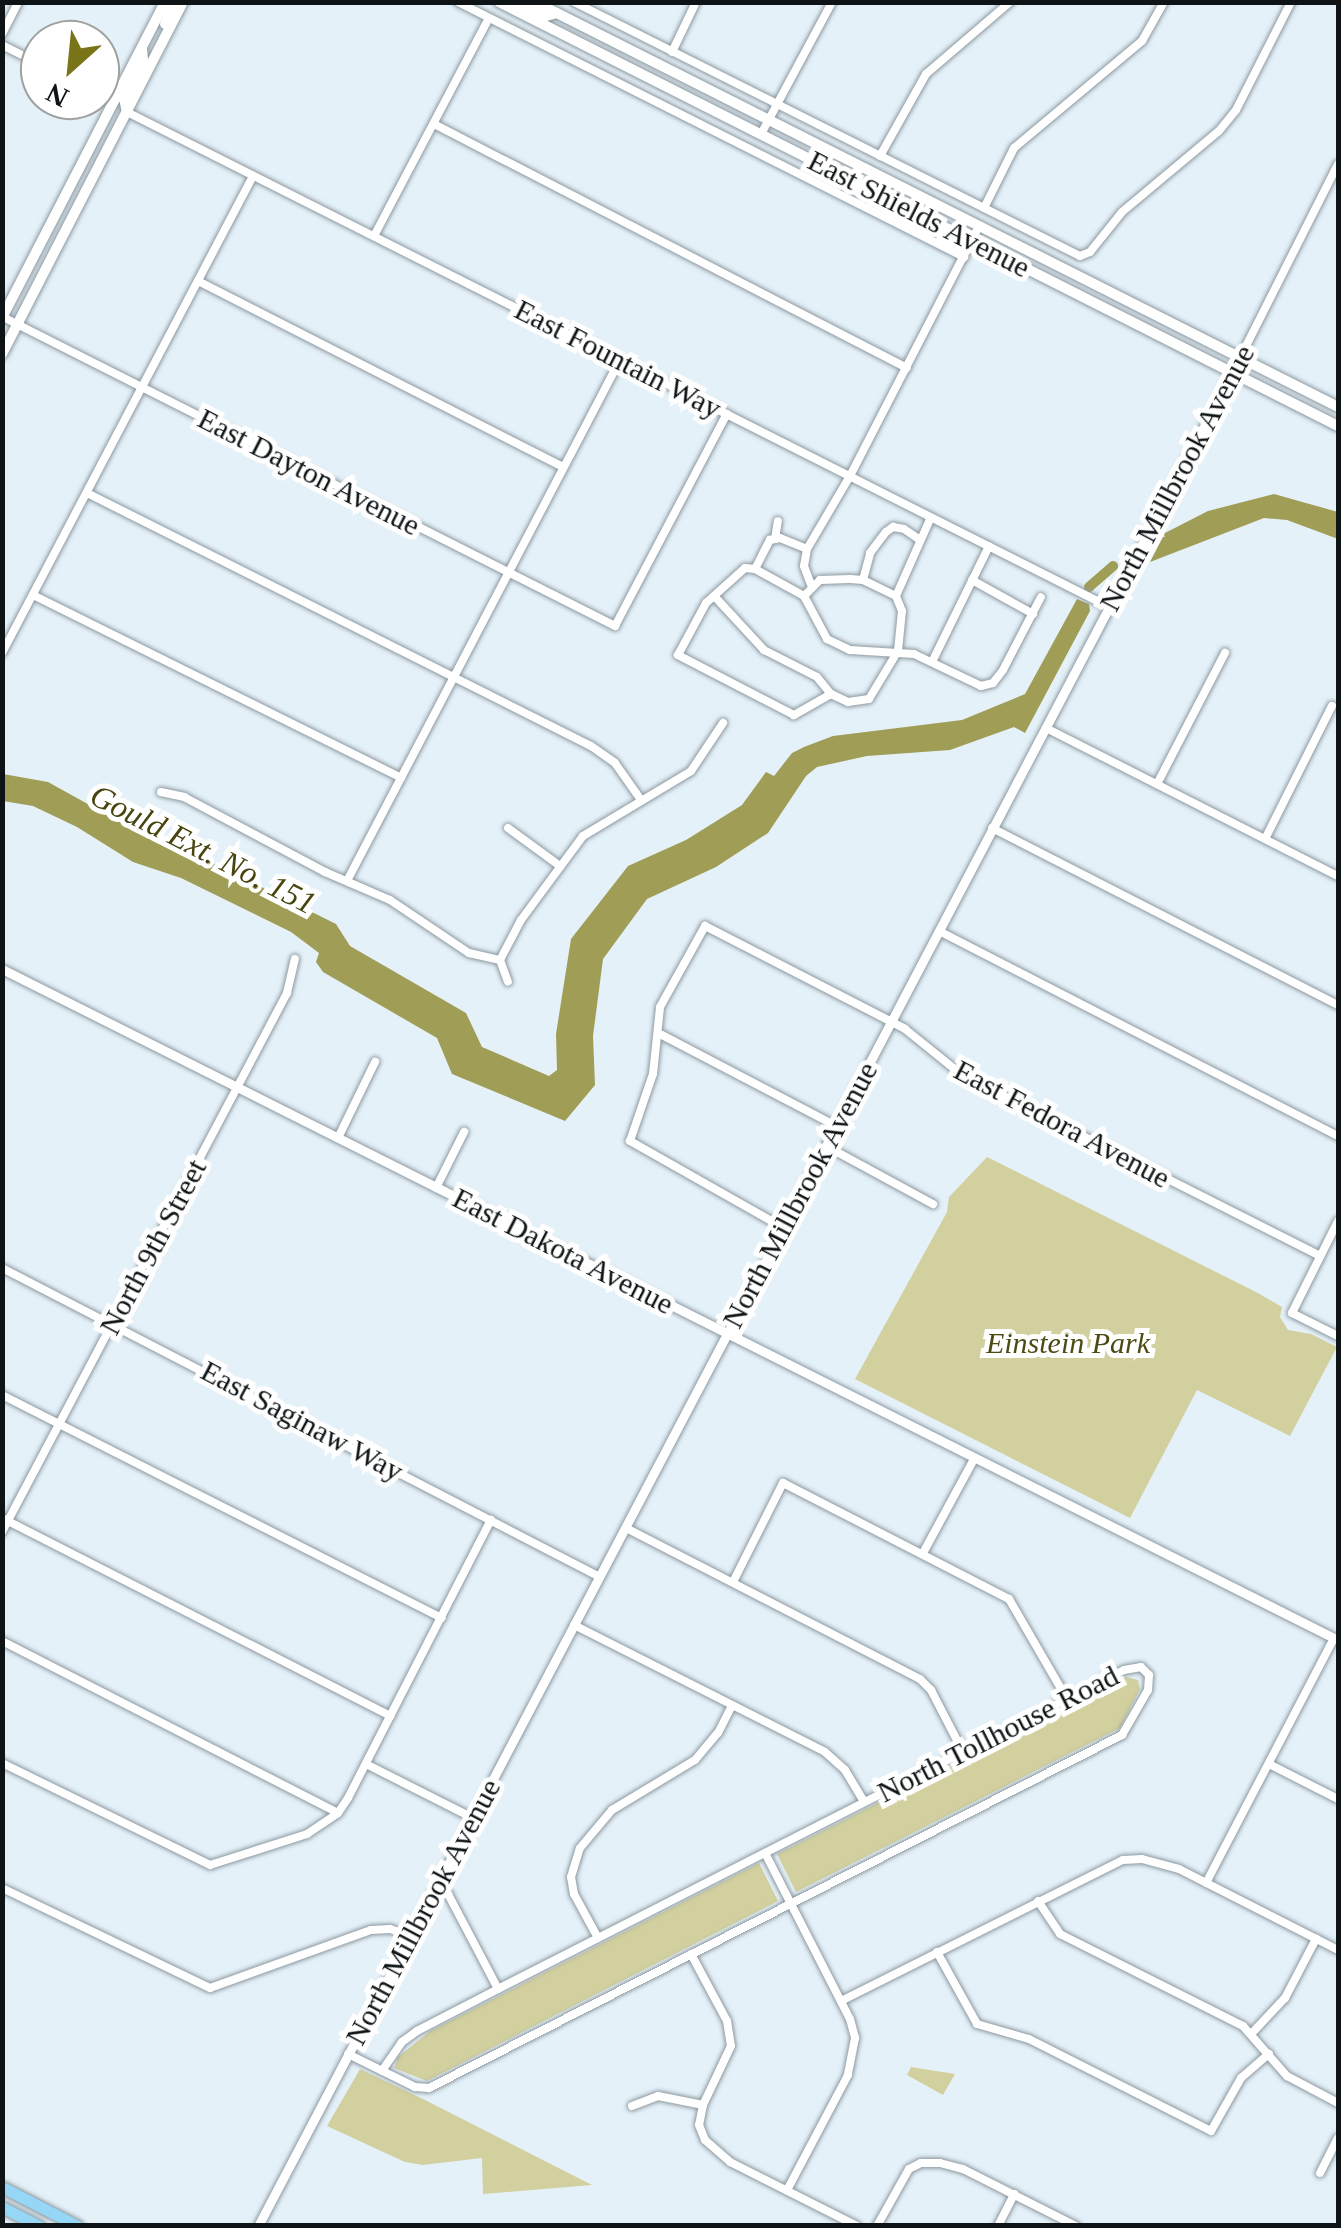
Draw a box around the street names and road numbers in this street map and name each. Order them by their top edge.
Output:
street label: East Shields Avenue [801,142,1037,286]
street label: East Fountain Way [508,291,728,427]
street label: North Millbrook Avenue [1091,338,1263,618]
street label: East Dayton Avenue [191,400,427,544]
street label: East Fedora Avenue [947,1052,1177,1196]
street label: North Millbrook Avenue [714,1055,886,1335]
street label: North 9th Street [92,1153,214,1341]
street label: East Dakota Avenue [446,1179,680,1323]
street label: East Saginaw Way [195,1352,409,1490]
street label: North Tollhouse Road [871,1658,1125,1810]
street label: North Millbrook Avenue [337,1772,509,2052]

